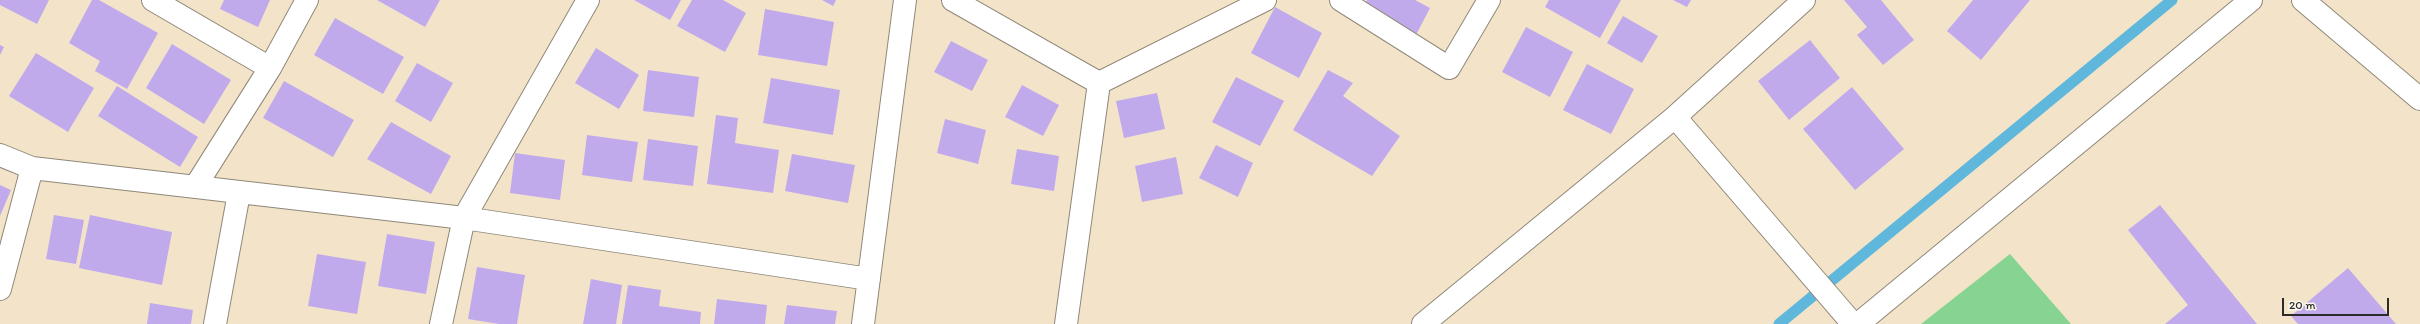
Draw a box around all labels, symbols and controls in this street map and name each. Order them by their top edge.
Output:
scale bar [2284,290,2391,316]
text: 20 m [2289,298,2316,312]

